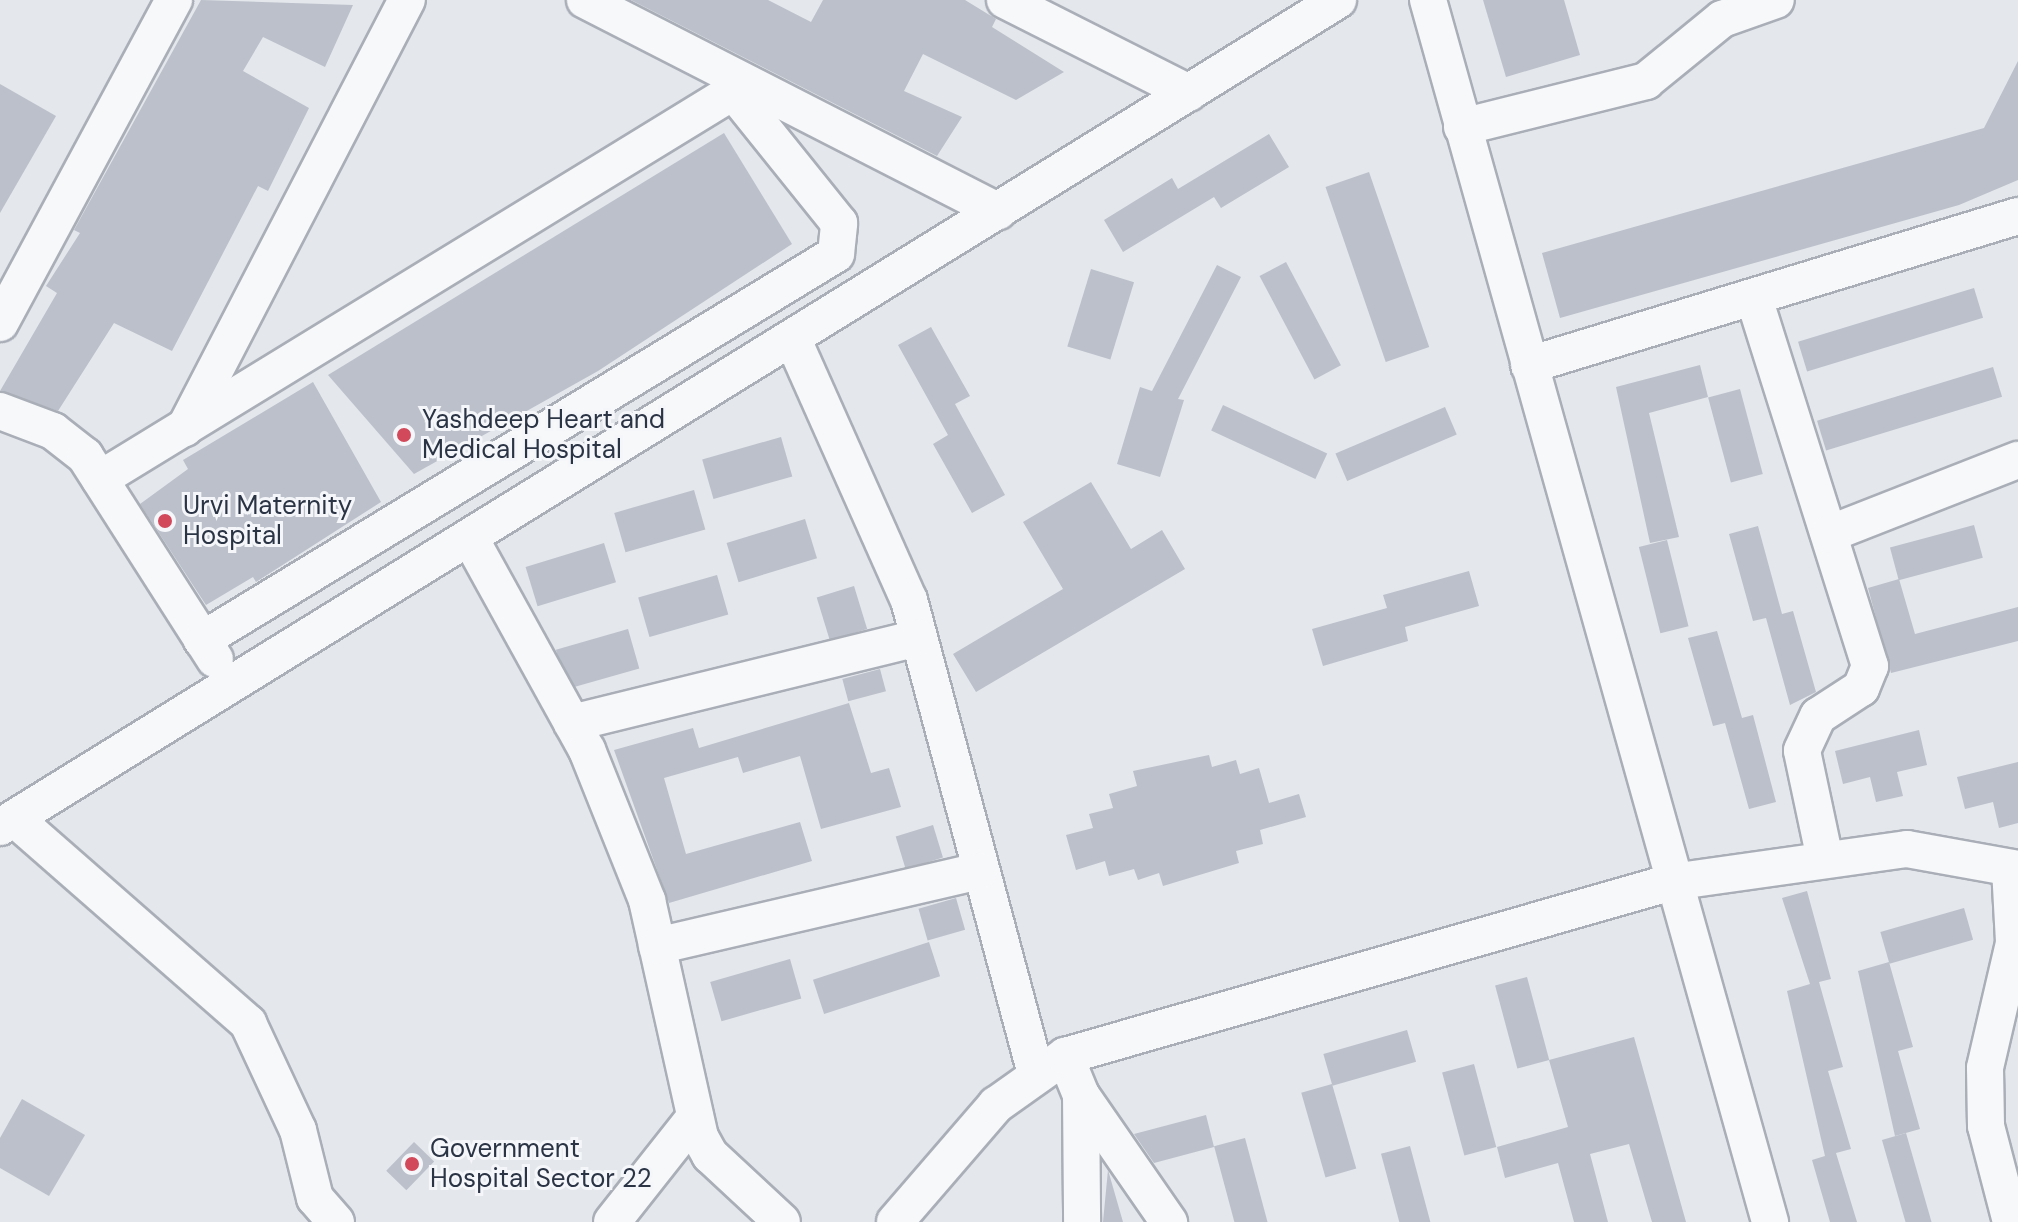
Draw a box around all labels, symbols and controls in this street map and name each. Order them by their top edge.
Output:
place label: Yashdeep Heart and Medical Hospital [422,404,665,466]
marker: Yashdeep Heart and Medical Hospital [393,424,415,446]
place label: Urvi Maternity Hospital [183,490,352,552]
marker: Urvi Maternity Hospital [154,510,176,532]
place label: Government Hospital Sector 22 [430,1133,652,1194]
marker: Government Hospital Sector 22 [401,1153,423,1175]

